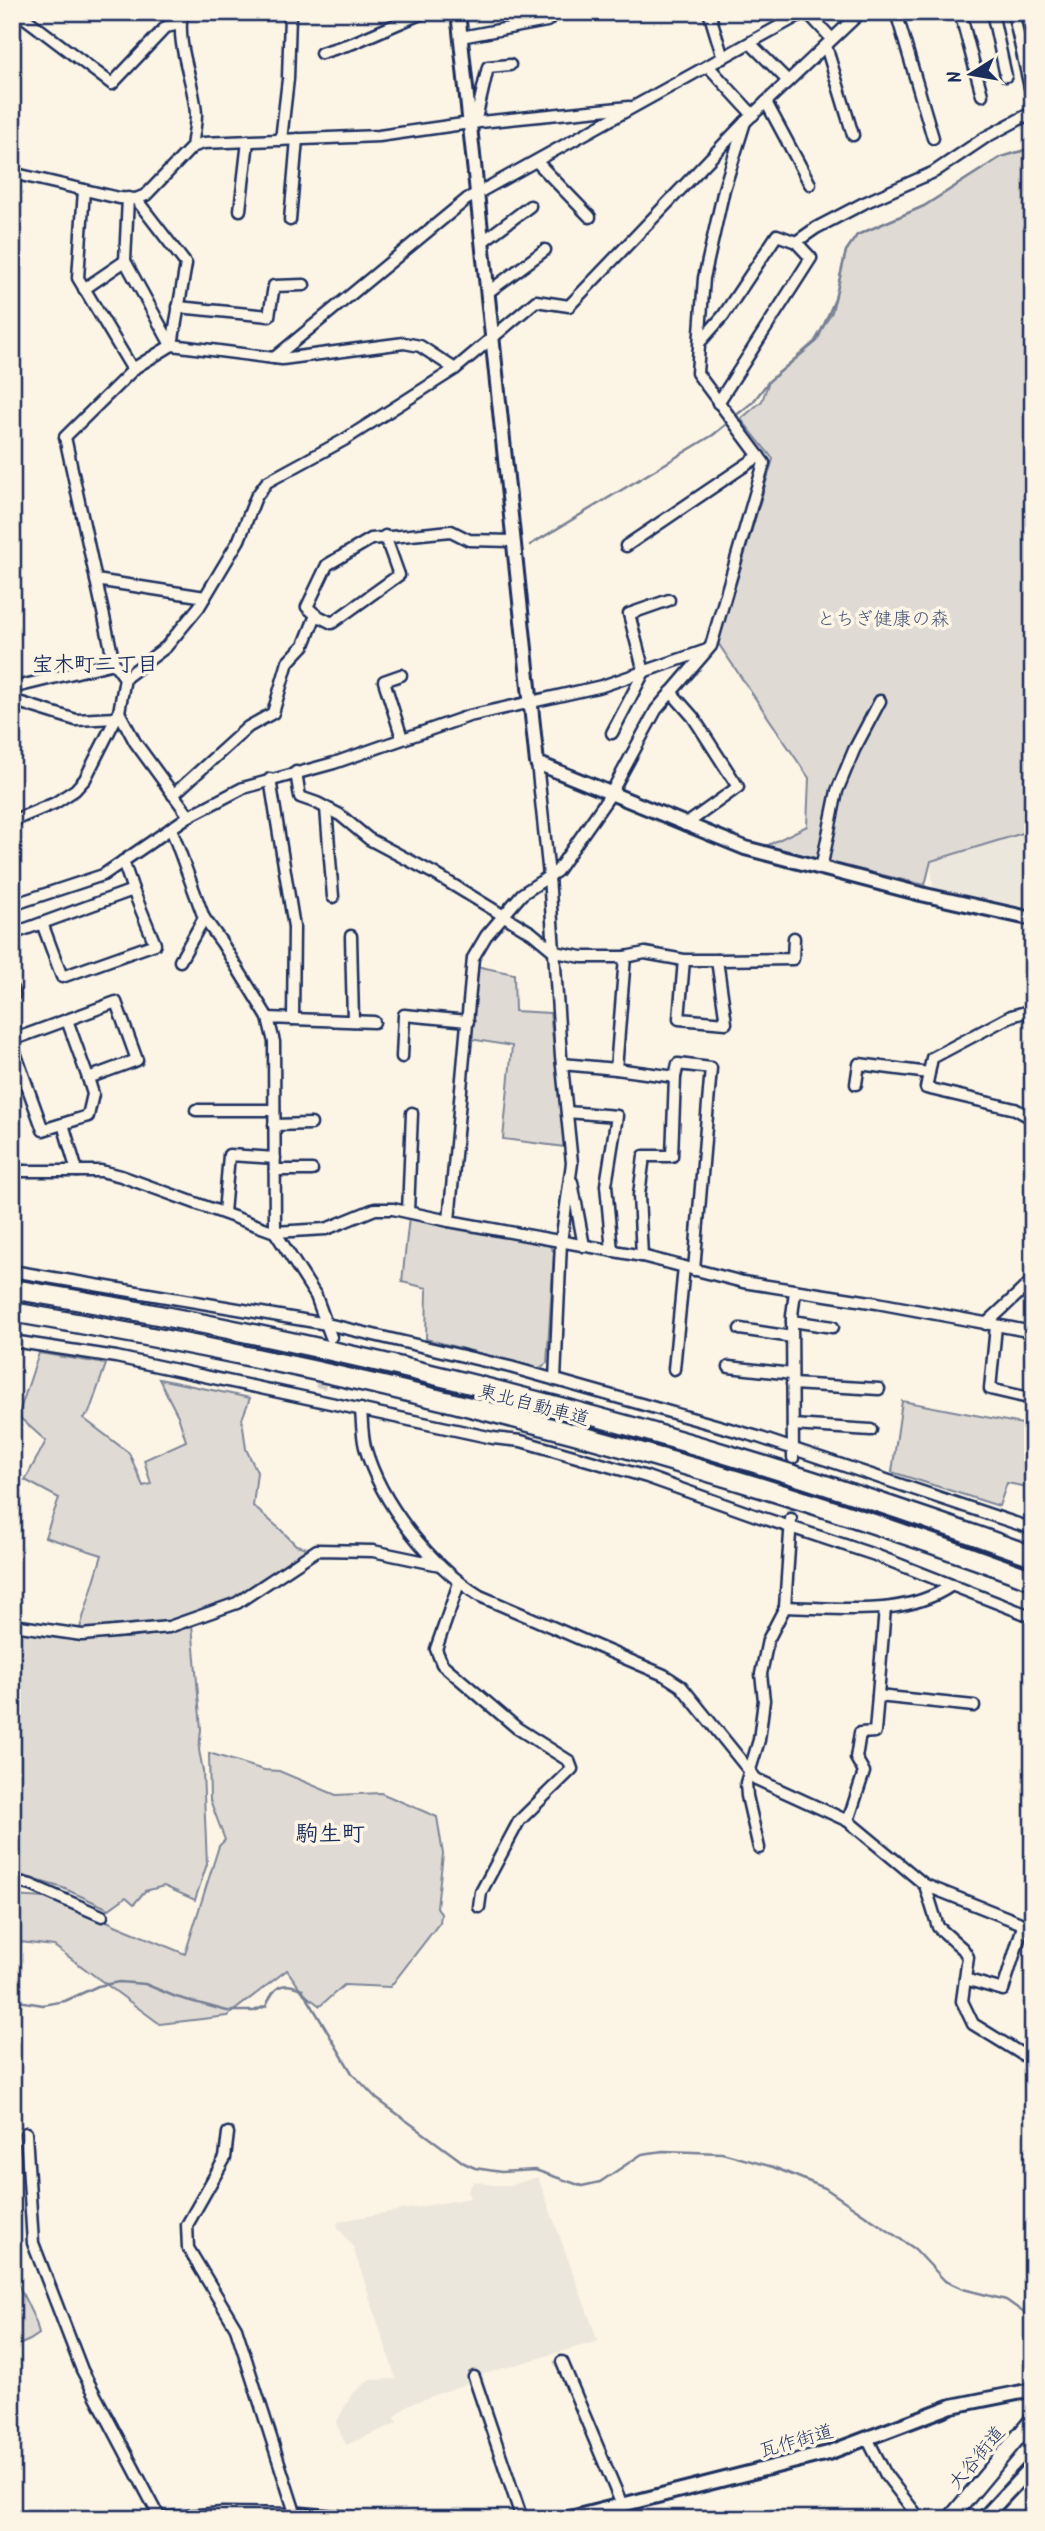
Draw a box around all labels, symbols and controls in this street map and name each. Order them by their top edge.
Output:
north arrow [936,38,1006,108]
text: N [940,68,972,86]
park label: とちぎ健康の森 [816,605,950,635]
district label: 宝木町二丁目 [32,649,158,682]
street label: 東北自動車道 [475,1377,592,1435]
district label: 駒生町 [296,1817,365,1853]
street label: 瓦作街道 [756,2417,837,2467]
street label: 大谷街道 [942,2420,1013,2497]

